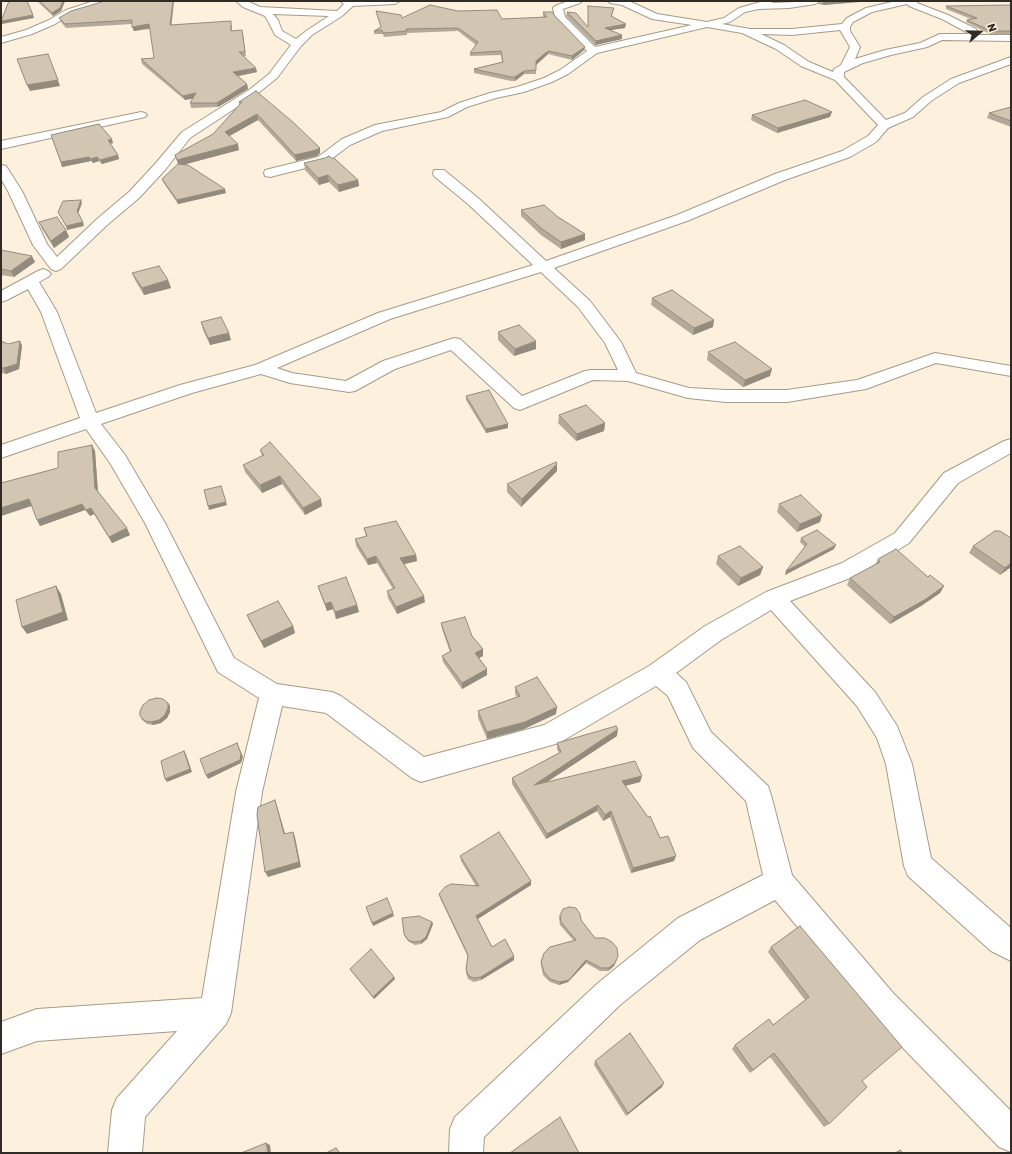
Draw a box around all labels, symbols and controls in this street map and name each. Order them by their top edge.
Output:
north arrow [960,12,1000,52]
text: N [984,22,999,34]

